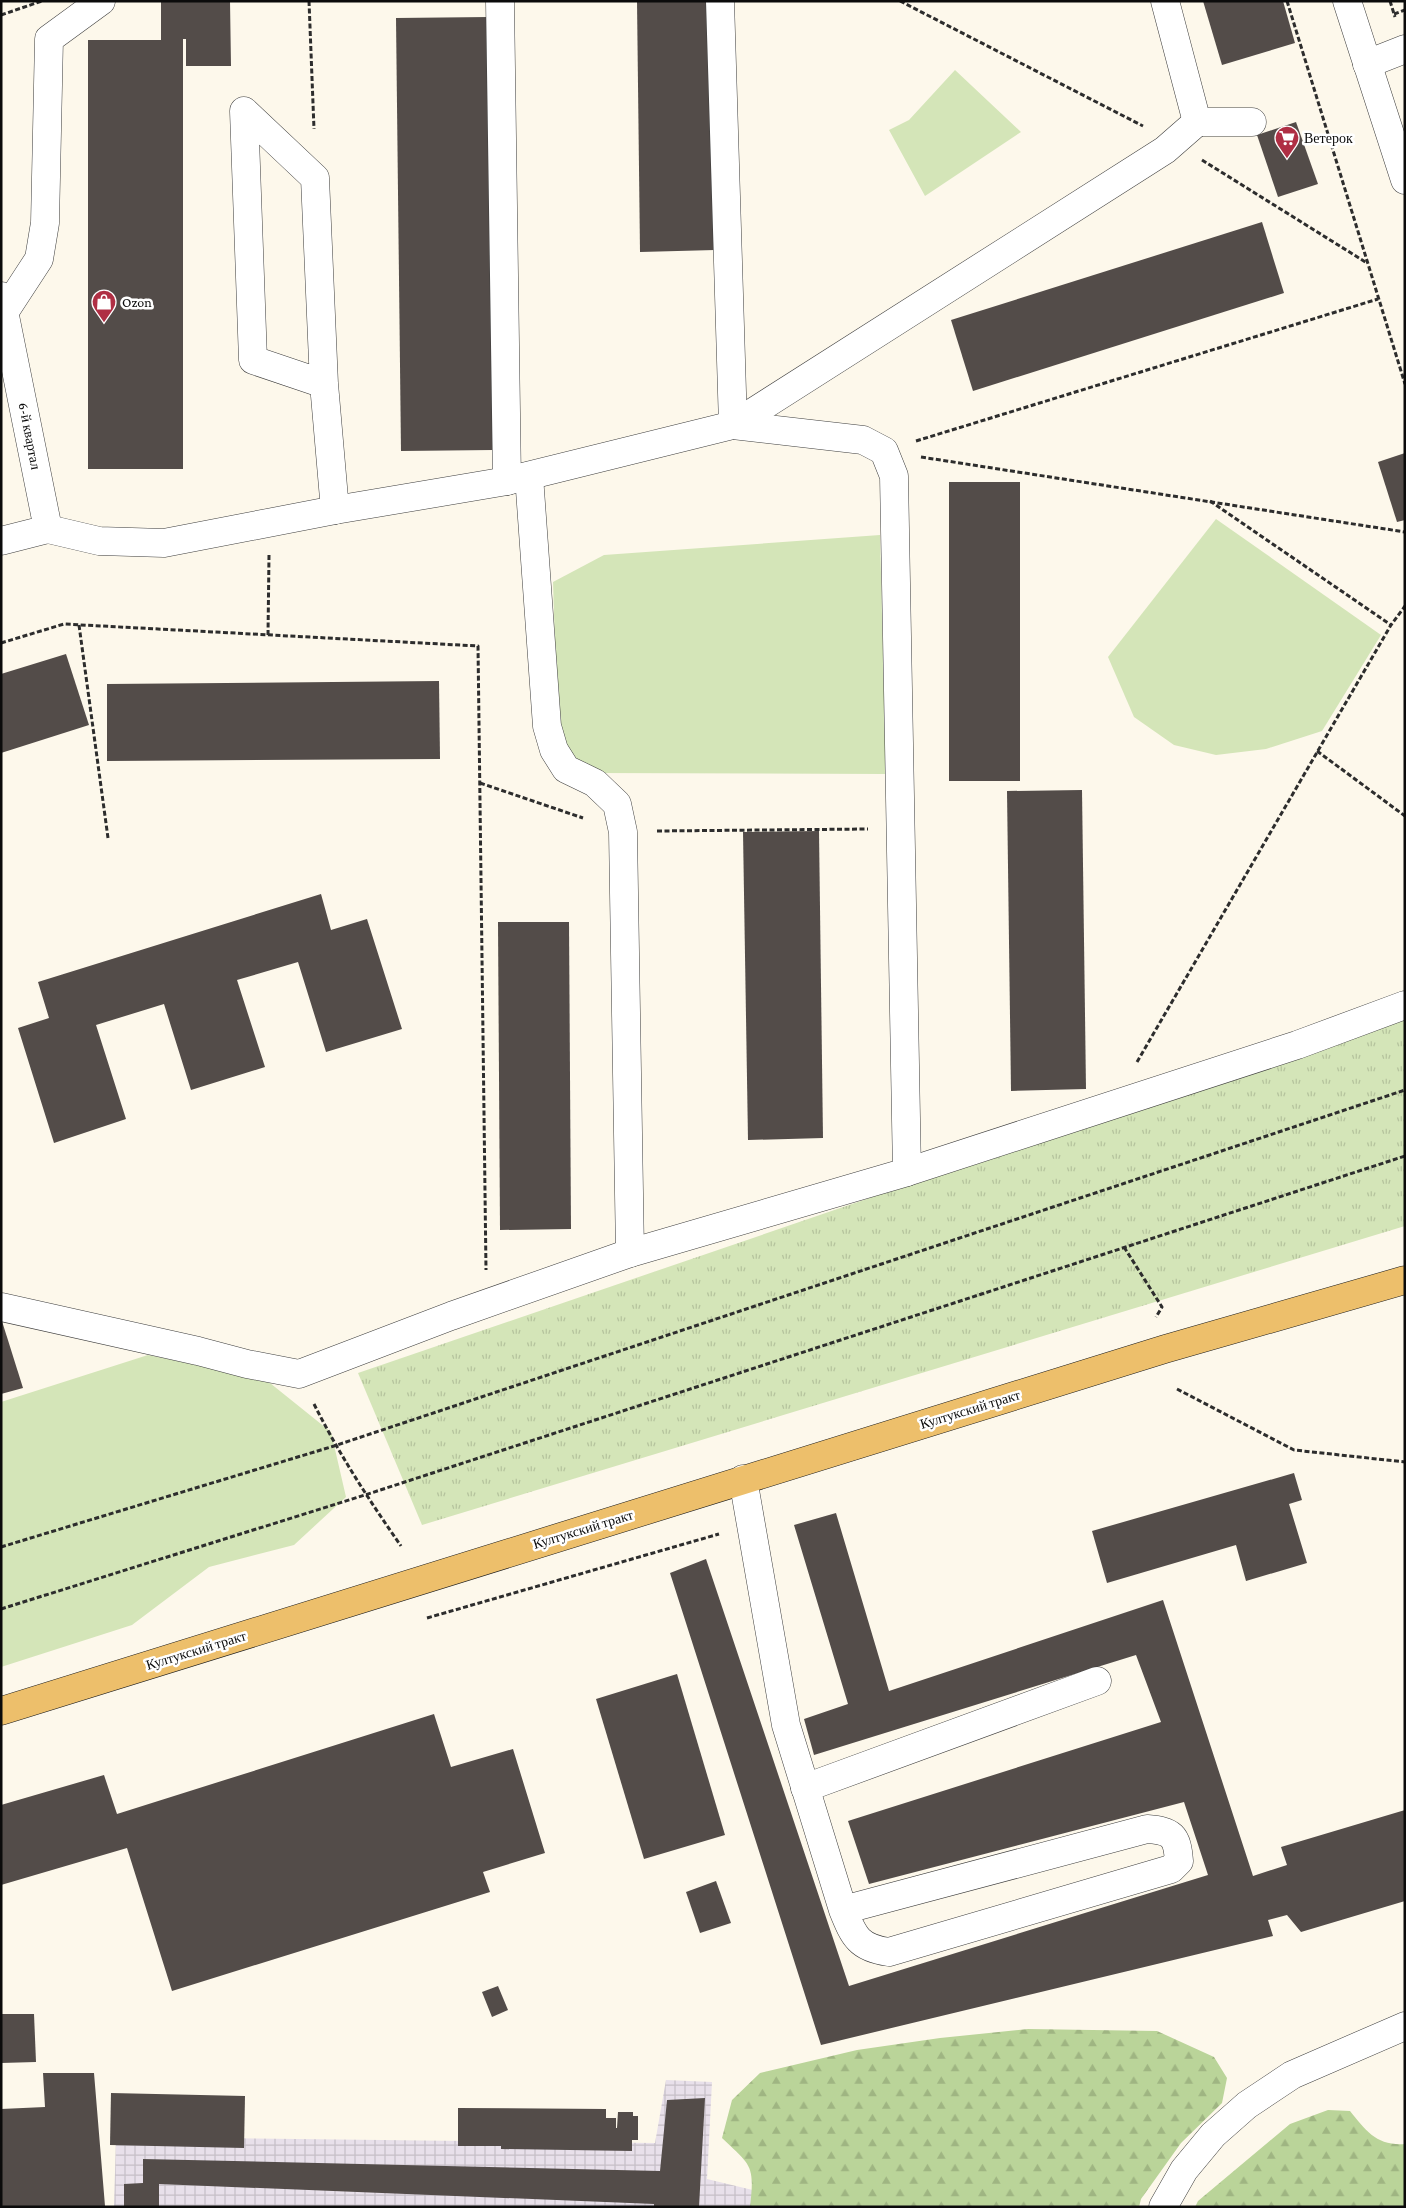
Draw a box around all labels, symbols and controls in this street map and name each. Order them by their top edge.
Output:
supermarket icon: Ветерок [1274,125,1300,159]
place label: Ветерок [1304,130,1353,146]
shop icon: Ozon [91,289,117,323]
place label: Ozon [122,294,152,310]
street label: 6-й квартал [16,401,44,471]
street label: Култукский тракт [918,1386,1022,1432]
street label: Култукский тракт [531,1506,635,1552]
street label: Култукский тракт [144,1627,248,1673]

